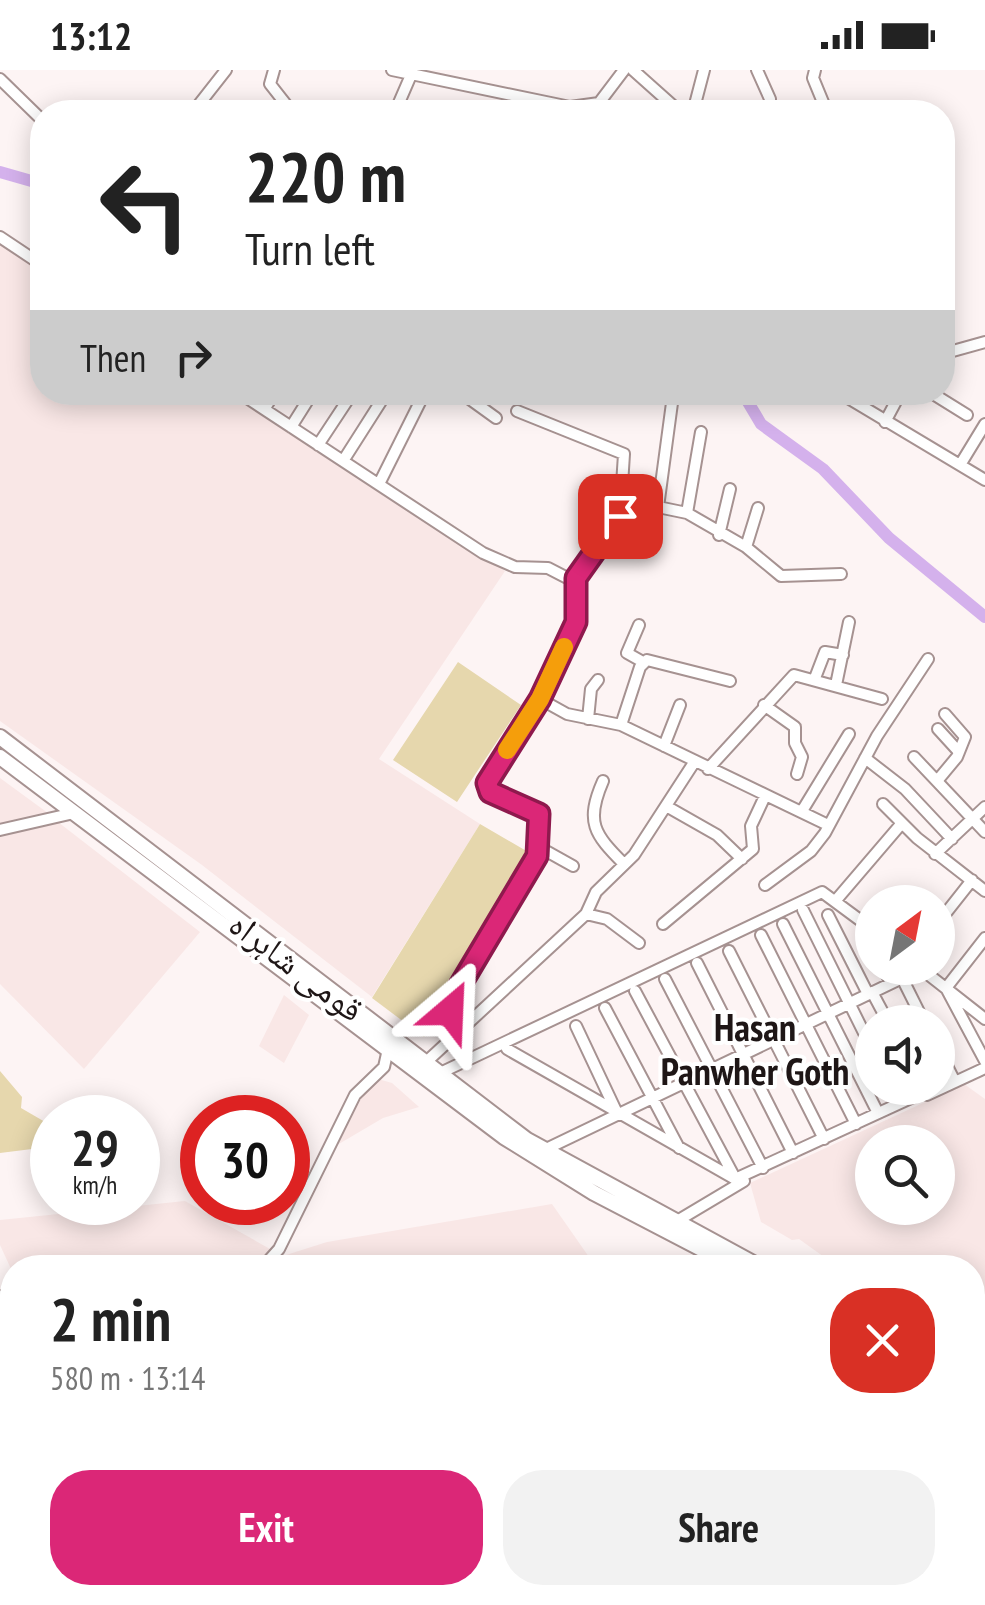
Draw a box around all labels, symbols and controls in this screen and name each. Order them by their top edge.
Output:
text: 13:12 [50,11,132,60]
text: 220 m [245,131,406,221]
icon: left [80,140,210,270]
text: Turn left [245,219,375,277]
icon: right [166,330,221,385]
text: Then [80,333,146,382]
pin [578,474,663,559]
icon: arrive [593,489,648,544]
north arrow [855,885,955,985]
map controls [855,885,955,1225]
street label: قومی شاہراہ [221,900,373,1032]
position arrow [398,959,502,1063]
district label: Hasan Panwher Goth [661,1002,849,1095]
button: sound [855,1005,955,1105]
speed limit sign: 30 [180,1095,310,1225]
text: 29 [71,1115,119,1180]
button: search [855,1125,955,1225]
text: km/h [73,1169,117,1201]
text: 2 min [50,1280,171,1358]
button: close [830,1288,935,1393]
text: 580 m · 13:14 [50,1357,205,1399]
button: Exit [50,1470,483,1585]
button: Share [503,1470,935,1585]

